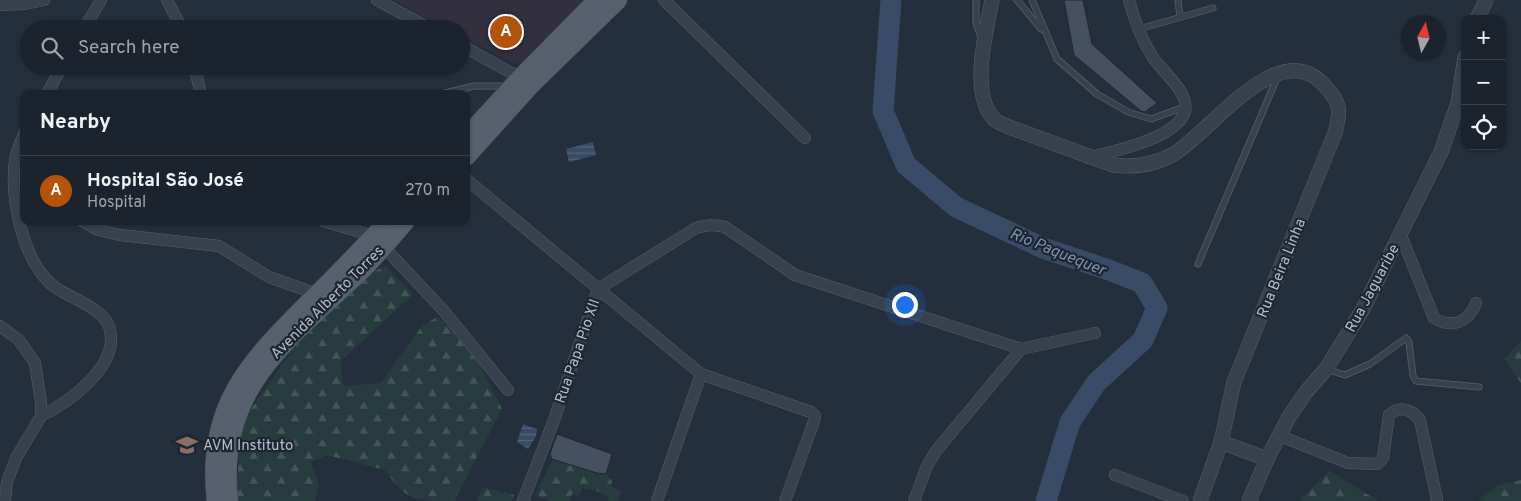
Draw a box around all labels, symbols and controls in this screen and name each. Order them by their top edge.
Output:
pin: A [490,13,522,51]
north arrow [1401,15,1446,60]
map controls [1461,15,1506,150]
button: + [1461,15,1506,60]
search box [20,20,470,75]
icon: search [38,34,66,62]
text: Search here [78,36,180,60]
button: − [1461,60,1506,105]
button: locate [1461,105,1506,150]
text: Nearby [40,109,111,136]
text: Hospital São José [87,169,244,193]
text: A [50,181,62,201]
text: 270 m [405,181,450,201]
text: Hospital [87,193,146,213]
street label: Rua Beira Linha [1254,216,1311,321]
water label: Rio Paquequer [1006,225,1110,282]
street label: Rua Jaguaribe [1342,241,1405,336]
street label: Avenida Alberto Torres [267,242,389,364]
your location [892,292,918,318]
street label: Rua Papa Pio XII [552,297,605,406]
school or university icon: AVM Instituto [174,432,200,458]
place label: AVM Instituto [203,437,293,456]

